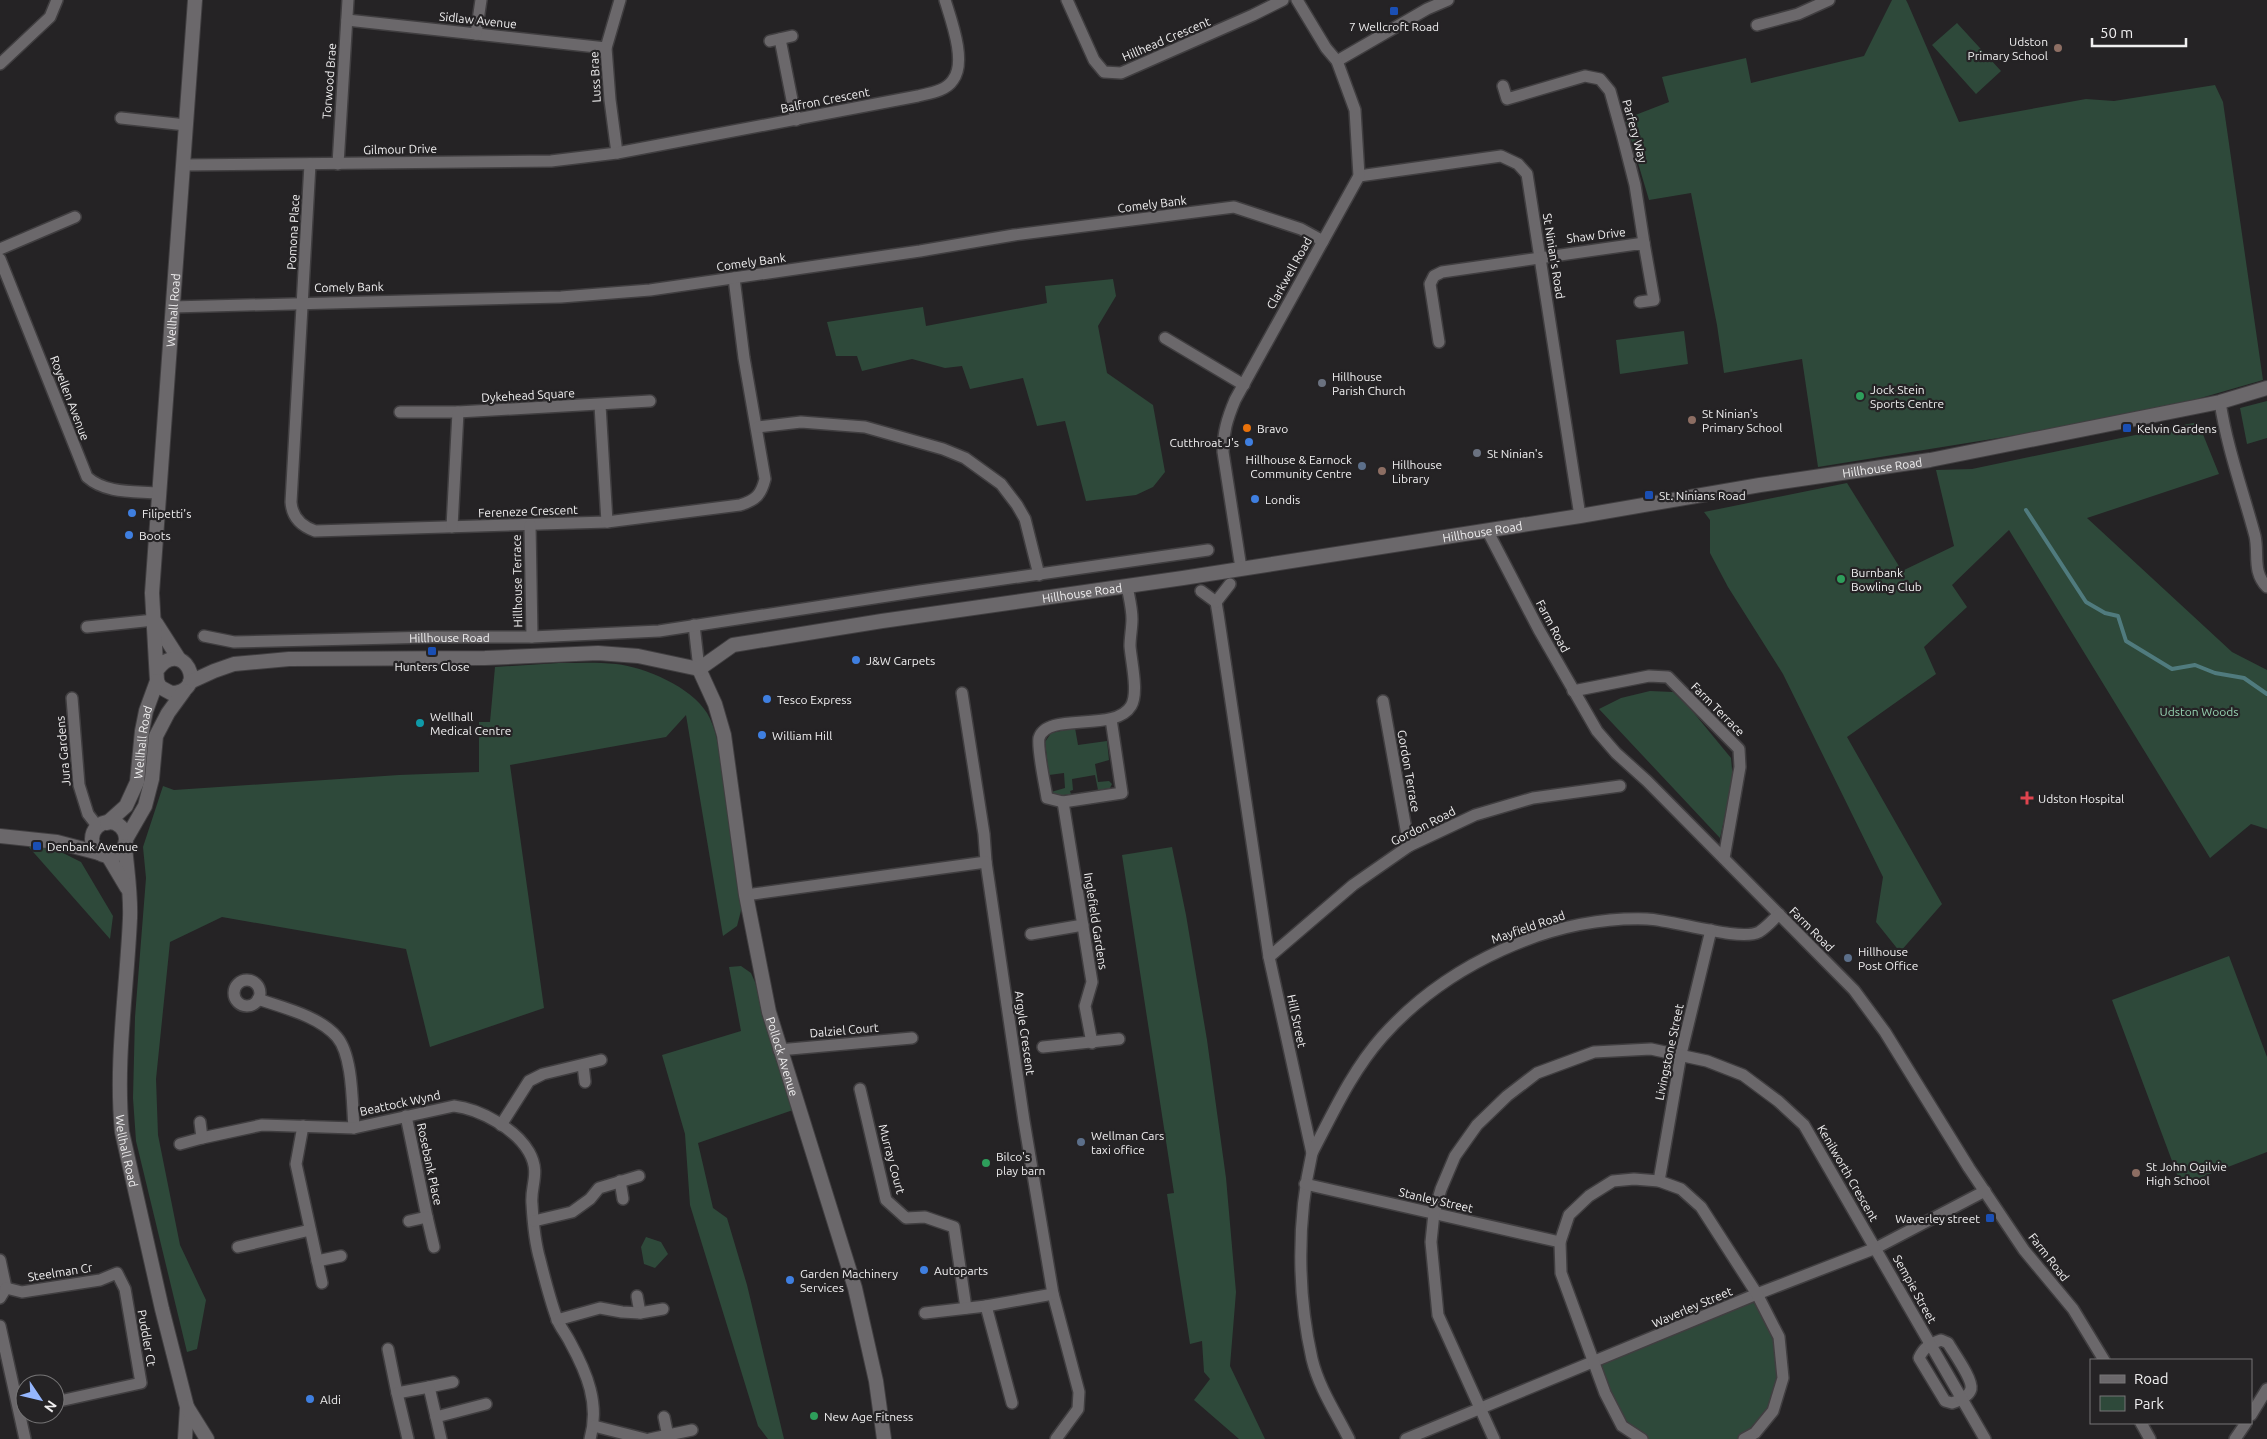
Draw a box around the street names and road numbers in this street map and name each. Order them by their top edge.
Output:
street label: Sidlaw Avenue [439,9,517,31]
street label: Hillhead Crescent [1120,14,1212,63]
street label: Torwood Brae [320,43,338,119]
street label: Luss Brae [587,51,603,103]
street label: Balfron Crescent [780,85,871,115]
street label: Parfery Way [1620,98,1650,164]
street label: Gilmour Drive [363,142,437,156]
street label: Comely Bank [1117,193,1187,215]
street label: Pomona Place [285,194,301,270]
street label: St Ninian's Road [1541,212,1567,300]
street label: Shaw Drive [1566,225,1626,245]
street label: Clarkwell Road [1264,235,1314,311]
street label: Comely Bank [716,251,786,273]
street label: Wellhall Road [163,273,182,347]
street label: Comely Bank [314,280,384,294]
street label: Royellen Avenue [48,354,92,442]
street label: Dykehead Square [481,386,575,404]
street label: Hillhouse Road [1841,455,1923,479]
street label: Fereneze Crescent [478,503,578,519]
street label: Hillhouse Road [1442,519,1523,544]
street label: Hillhouse Terrace [510,534,524,628]
street label: Hillhouse Road [1041,580,1123,605]
street label: Farm Road [1534,598,1572,654]
street label: Hillhouse Road [409,630,490,644]
street label: Farm Terrace [1689,680,1747,738]
street label: Wellhall Road [131,704,154,779]
street label: Jura Gardens [53,715,73,787]
street label: Gordon Terrace [1395,729,1423,813]
street label: Gordon Road [1388,804,1458,848]
street label: Inglefield Gardens [1082,872,1110,970]
street label: Farm Road [1787,904,1837,954]
street label: Mayfield Road [1489,908,1567,946]
street label: Argyle Crescent [1013,990,1037,1076]
street label: Hill Street [1285,993,1309,1049]
street label: Livingstone Street [1652,1002,1686,1101]
street label: Pollock Avenue [764,1015,801,1098]
street label: Dalziel Court [809,1020,879,1039]
street label: Beattock Wynd [359,1088,441,1118]
street label: Wellhall Road [114,1114,141,1188]
street label: Rosebank Place [415,1122,445,1206]
street label: Kenilworth Crescent [1815,1122,1881,1224]
street label: Murray Court [876,1123,908,1195]
street label: Stanley Street [1398,1185,1475,1215]
street label: Farm Road [2026,1230,2072,1284]
street label: Sempie Street [1891,1253,1939,1326]
street label: Steelman Cr [27,1260,94,1284]
street label: Waverley Street [1650,1284,1734,1330]
street label: Puddler Ct [136,1309,158,1368]

